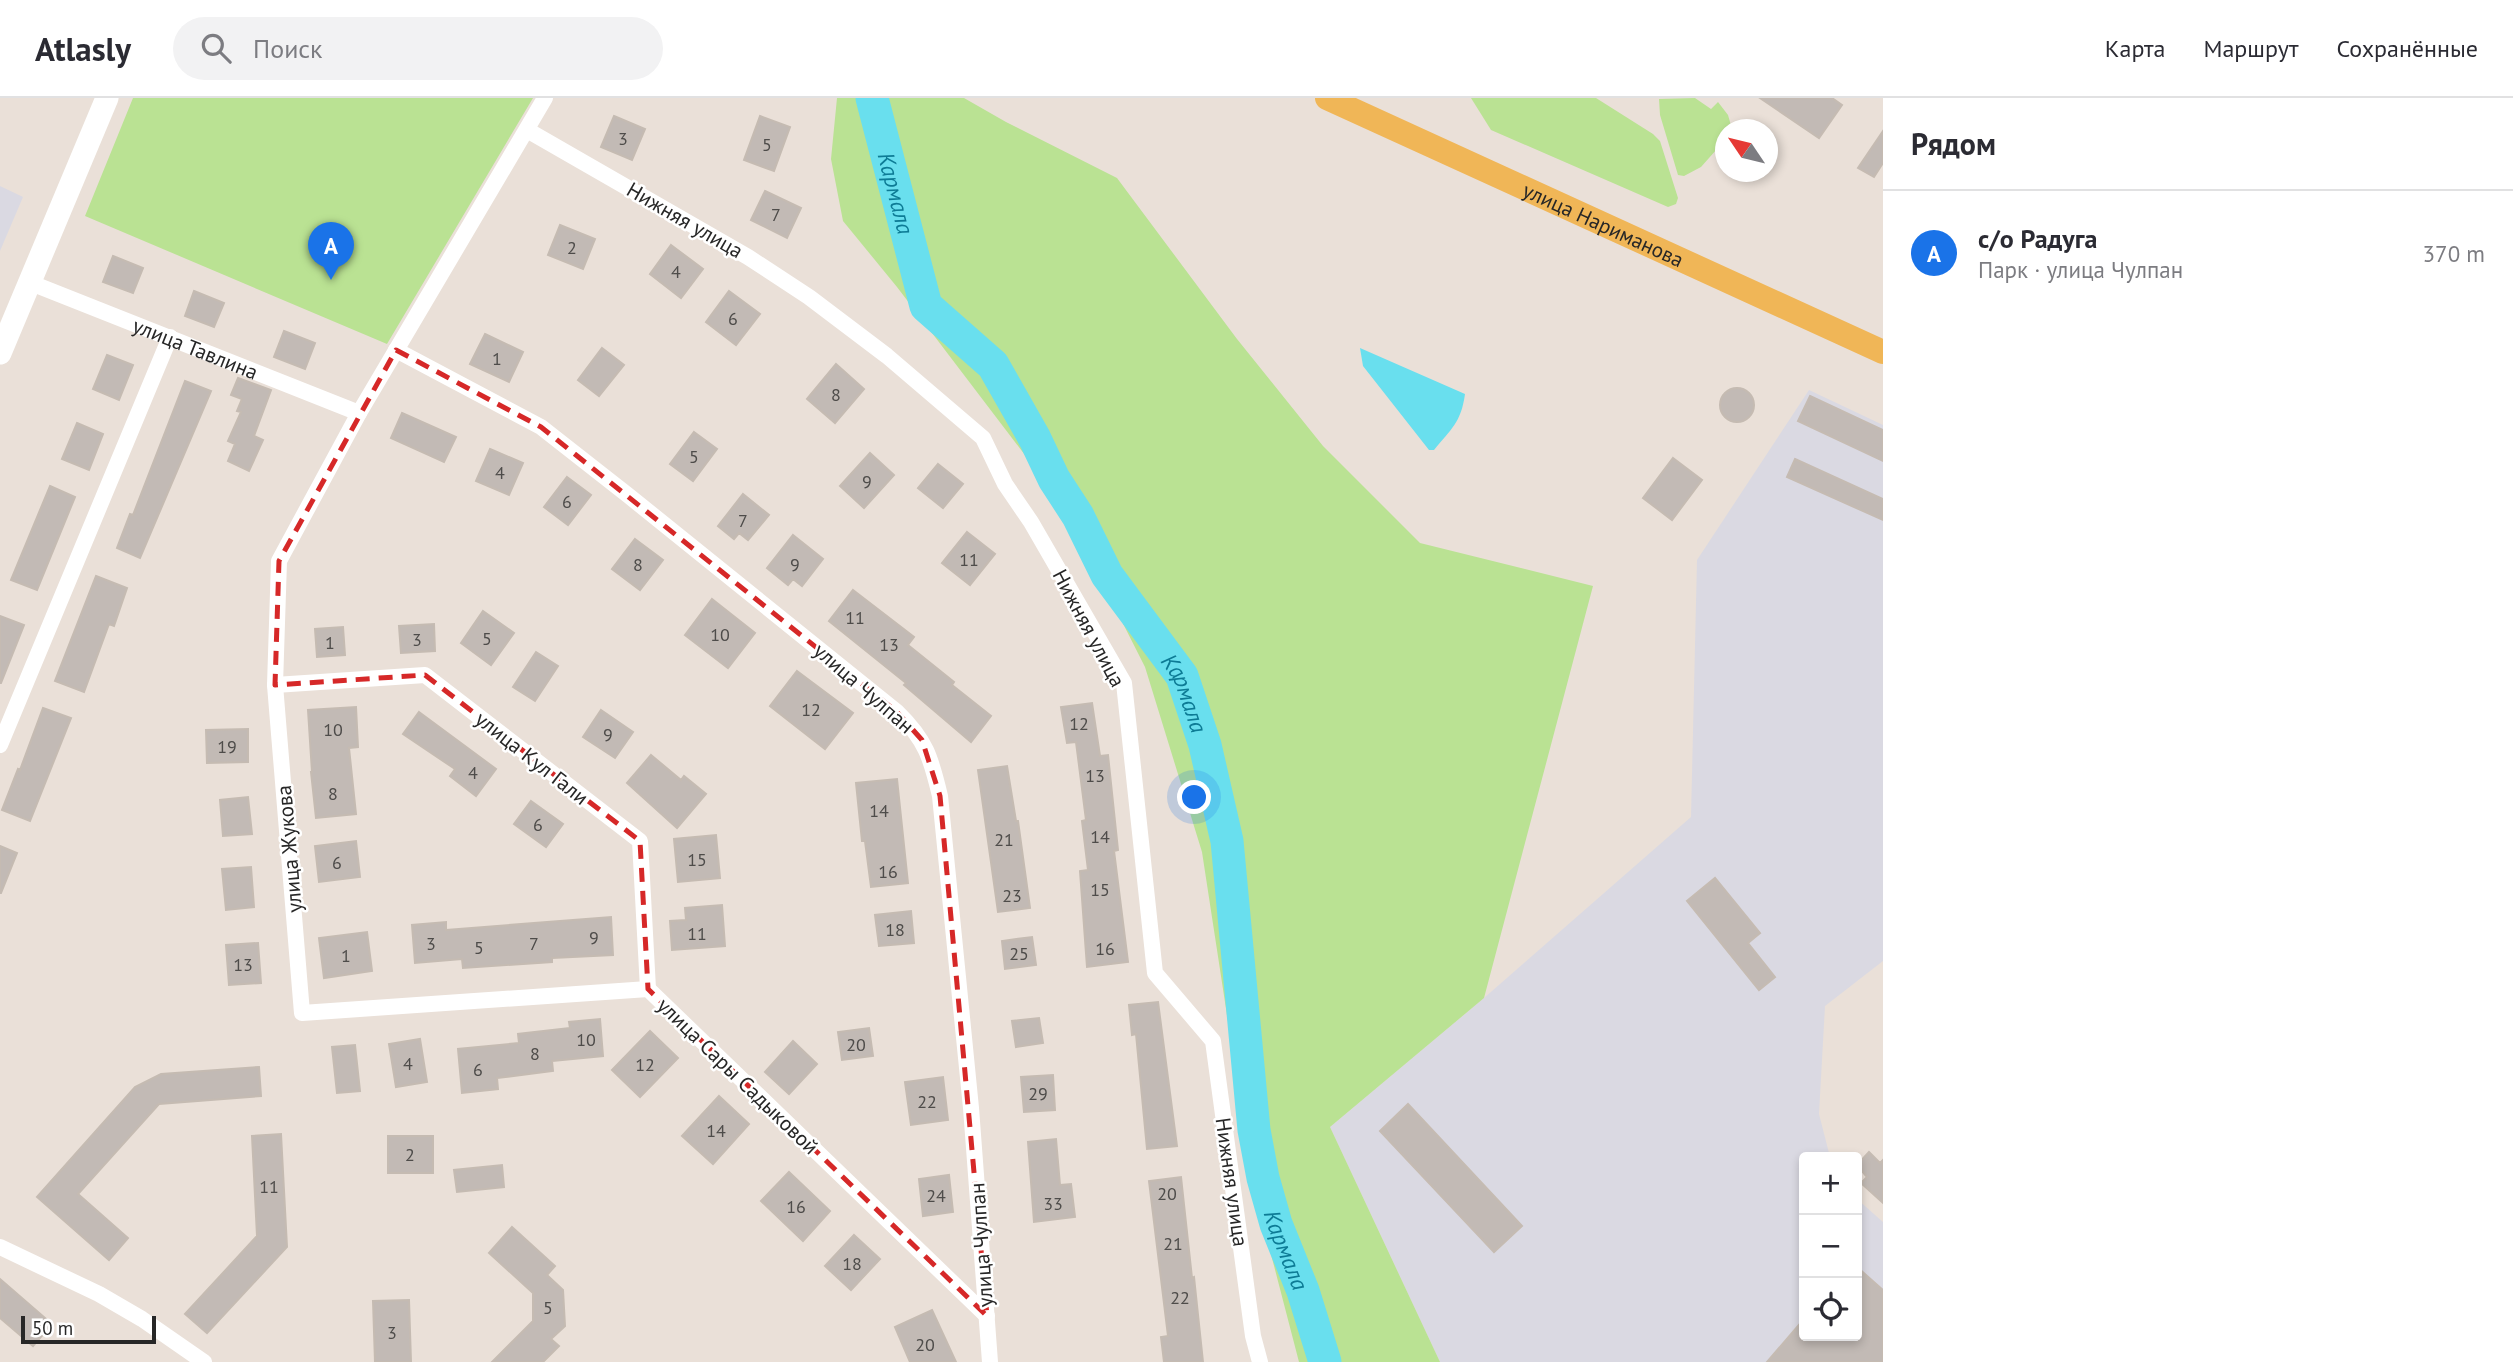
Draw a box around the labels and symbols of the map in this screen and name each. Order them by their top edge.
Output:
north arrow [1715,119,1778,182]
house number: 3 [618,127,628,150]
house number: 5 [762,133,772,156]
water label: Кармала [872,149,921,237]
street label: Нижняя улица [622,176,748,264]
street label: улица Нариманова [1519,176,1688,273]
house number: 7 [771,203,781,226]
pin: A [308,222,354,280]
house number: 2 [567,236,577,259]
house number: 4 [671,260,681,283]
house number: 6 [728,307,738,330]
street label: улица Тавлина [129,311,262,385]
house number: 1 [492,347,502,370]
house number: 8 [831,383,841,406]
house number: 5 [689,445,699,468]
house number: 4 [495,461,505,484]
house number: 9 [862,470,872,493]
house number: 6 [562,490,572,513]
house number: 7 [738,509,748,532]
house number: 11 [959,548,979,571]
house number: 8 [633,553,643,576]
house number: 9 [790,553,800,576]
street label: Нижняя улица [1047,564,1131,692]
house number: 11 [845,606,865,629]
house number: 10 [710,623,730,646]
house number: 5 [482,627,492,650]
house number: 3 [412,628,422,651]
house number: 1 [325,631,335,654]
house number: 13 [879,633,899,656]
street label: улица Чулпан [808,637,920,739]
water label: Кармала [1155,647,1214,736]
house number: 12 [801,698,821,721]
street label: улица Кул Гали [470,705,594,811]
house number: 12 [1069,712,1089,735]
house number: 10 [323,718,343,741]
house number: 9 [603,723,613,746]
house number: 19 [217,735,237,758]
house number: 4 [468,761,478,784]
house number: 13 [1085,764,1105,787]
your location [1177,780,1211,814]
house number: 8 [328,782,338,805]
street label: улица Жукова [270,784,308,914]
house number: 14 [869,799,889,822]
house number: 6 [533,813,543,836]
house number: 14 [1090,825,1110,848]
house number: 21 [994,828,1014,851]
house number: 15 [687,848,707,871]
house number: 6 [332,851,342,874]
house number: 16 [878,860,898,883]
house number: 15 [1090,878,1110,901]
house number: 23 [1002,884,1022,907]
house number: 18 [885,918,905,941]
house number: 11 [687,922,707,945]
house number: 9 [589,926,599,949]
house number: 3 [426,932,436,955]
house number: 7 [529,932,539,955]
house number: 5 [474,936,484,959]
house number: 16 [1095,937,1115,960]
house number: 25 [1009,942,1029,965]
house number: 1 [341,944,351,967]
house number: 13 [233,953,253,976]
street label: улица Сары Садыковой [652,992,824,1160]
house number: 10 [576,1028,596,1051]
house number: 20 [846,1033,866,1056]
house number: 8 [530,1042,540,1065]
house number: 4 [403,1052,413,1075]
house number: 12 [635,1053,655,1076]
house number: 6 [473,1058,483,1081]
house number: 29 [1028,1082,1048,1105]
house number: 22 [917,1090,937,1113]
street label: Нижняя улица [1210,1116,1254,1248]
house number: 14 [706,1119,726,1142]
house number: 2 [405,1143,415,1166]
house number: 11 [259,1175,279,1198]
street label: улица Чулпан [963,1182,999,1308]
house number: 20 [1157,1182,1177,1205]
house number: 24 [926,1184,946,1207]
house number: 33 [1043,1192,1063,1215]
house number: 16 [786,1195,806,1218]
water label: Кармала [1258,1207,1315,1294]
house number: 21 [1163,1232,1183,1255]
house number: 18 [842,1252,862,1275]
house number: 22 [1170,1286,1190,1309]
house number: 5 [543,1296,553,1319]
scale bar [21,1313,156,1345]
house number: 3 [387,1321,397,1344]
house number: 20 [915,1333,935,1356]

